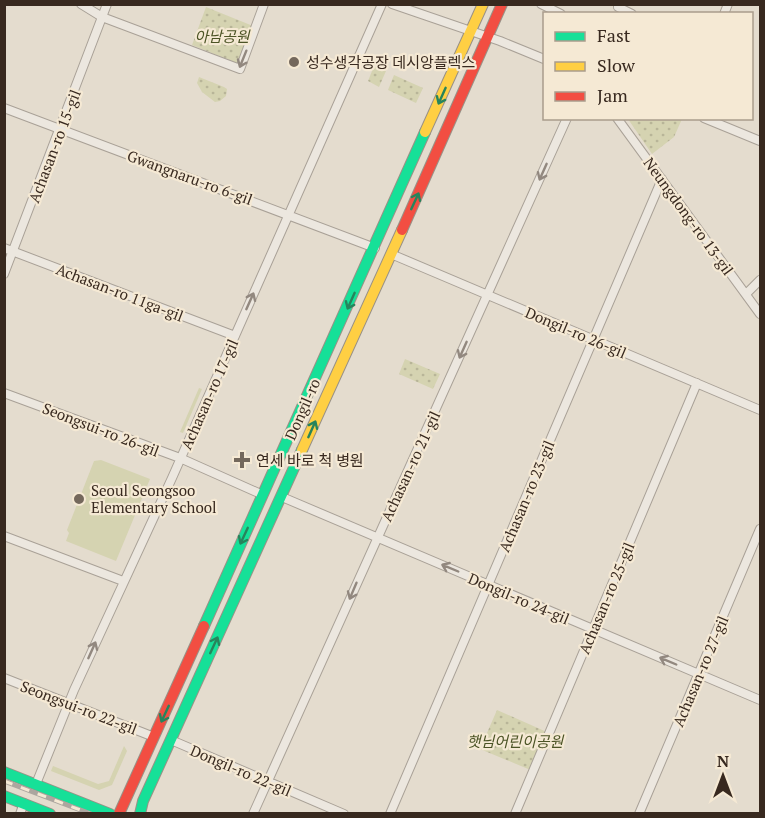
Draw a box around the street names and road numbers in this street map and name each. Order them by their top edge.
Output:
street label: Achasan-ro 15-gil [23,87,85,205]
street label: Gwangnaru-ro 6-gil [125,145,255,209]
street label: Neungdong-ro 13-gil [640,153,738,279]
street label: Achasan-ro 11ga-gil [53,258,187,326]
street label: Dongil-ro 26-gil [522,302,630,362]
street label: Achasan-ro 17-gil [176,336,242,452]
street label: Dongil-ro [280,375,324,443]
street label: Seongsui-ro 26-gil [40,398,162,460]
street label: Achasan-ro 21-gil [376,408,444,524]
street label: Achasan-ro 23-gil [493,437,559,555]
street label: Achasan-ro 25-gil [573,539,639,657]
street label: Dongil-ro 24-gil [465,568,573,628]
street label: Achasan-ro 27-gil [668,612,732,730]
street label: Seongsui-ro 22-gil [18,676,140,738]
street label: Dongil-ro 22-gil [187,740,295,800]

